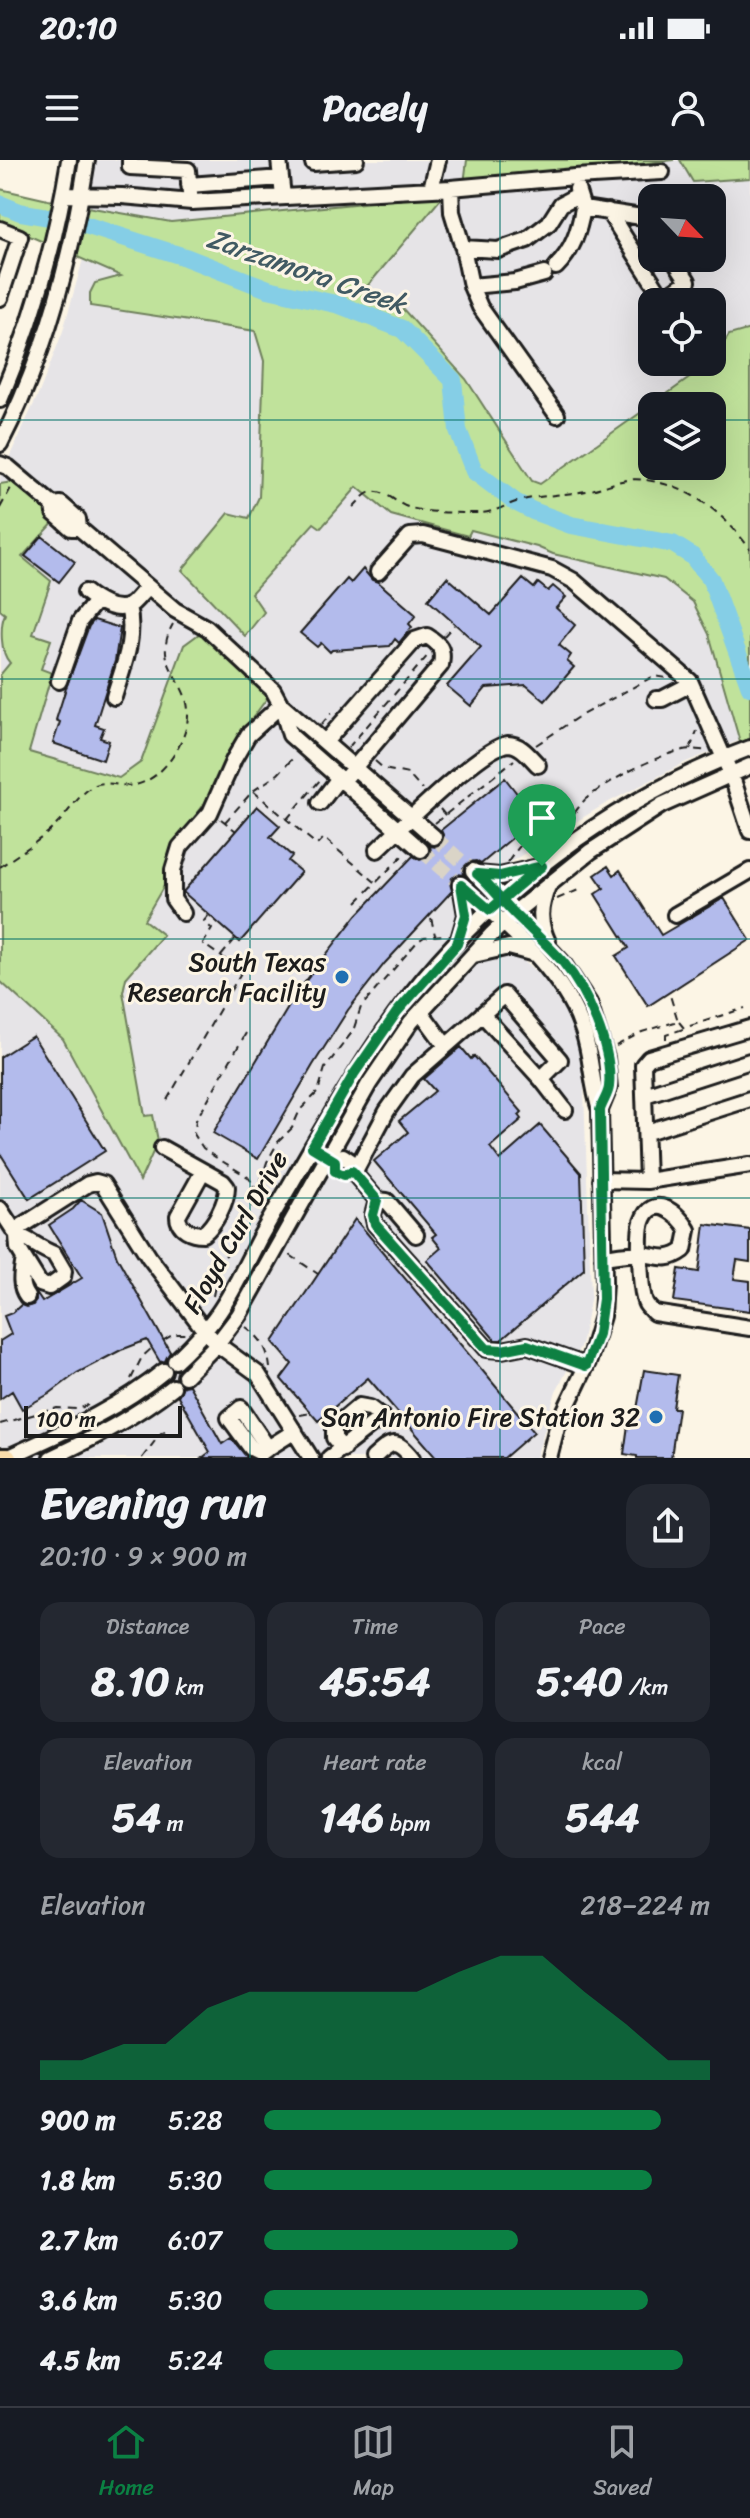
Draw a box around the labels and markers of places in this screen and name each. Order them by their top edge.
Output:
pin [508,784,576,866]
place label: South Texas Research Facility [128,939,327,1015]
marker: South Texas Research Facility [333,968,351,986]
place label: San Antonio Fire Station 32 [321,1394,640,1440]
marker: San Antonio Fire Station 32 [647,1408,665,1426]

